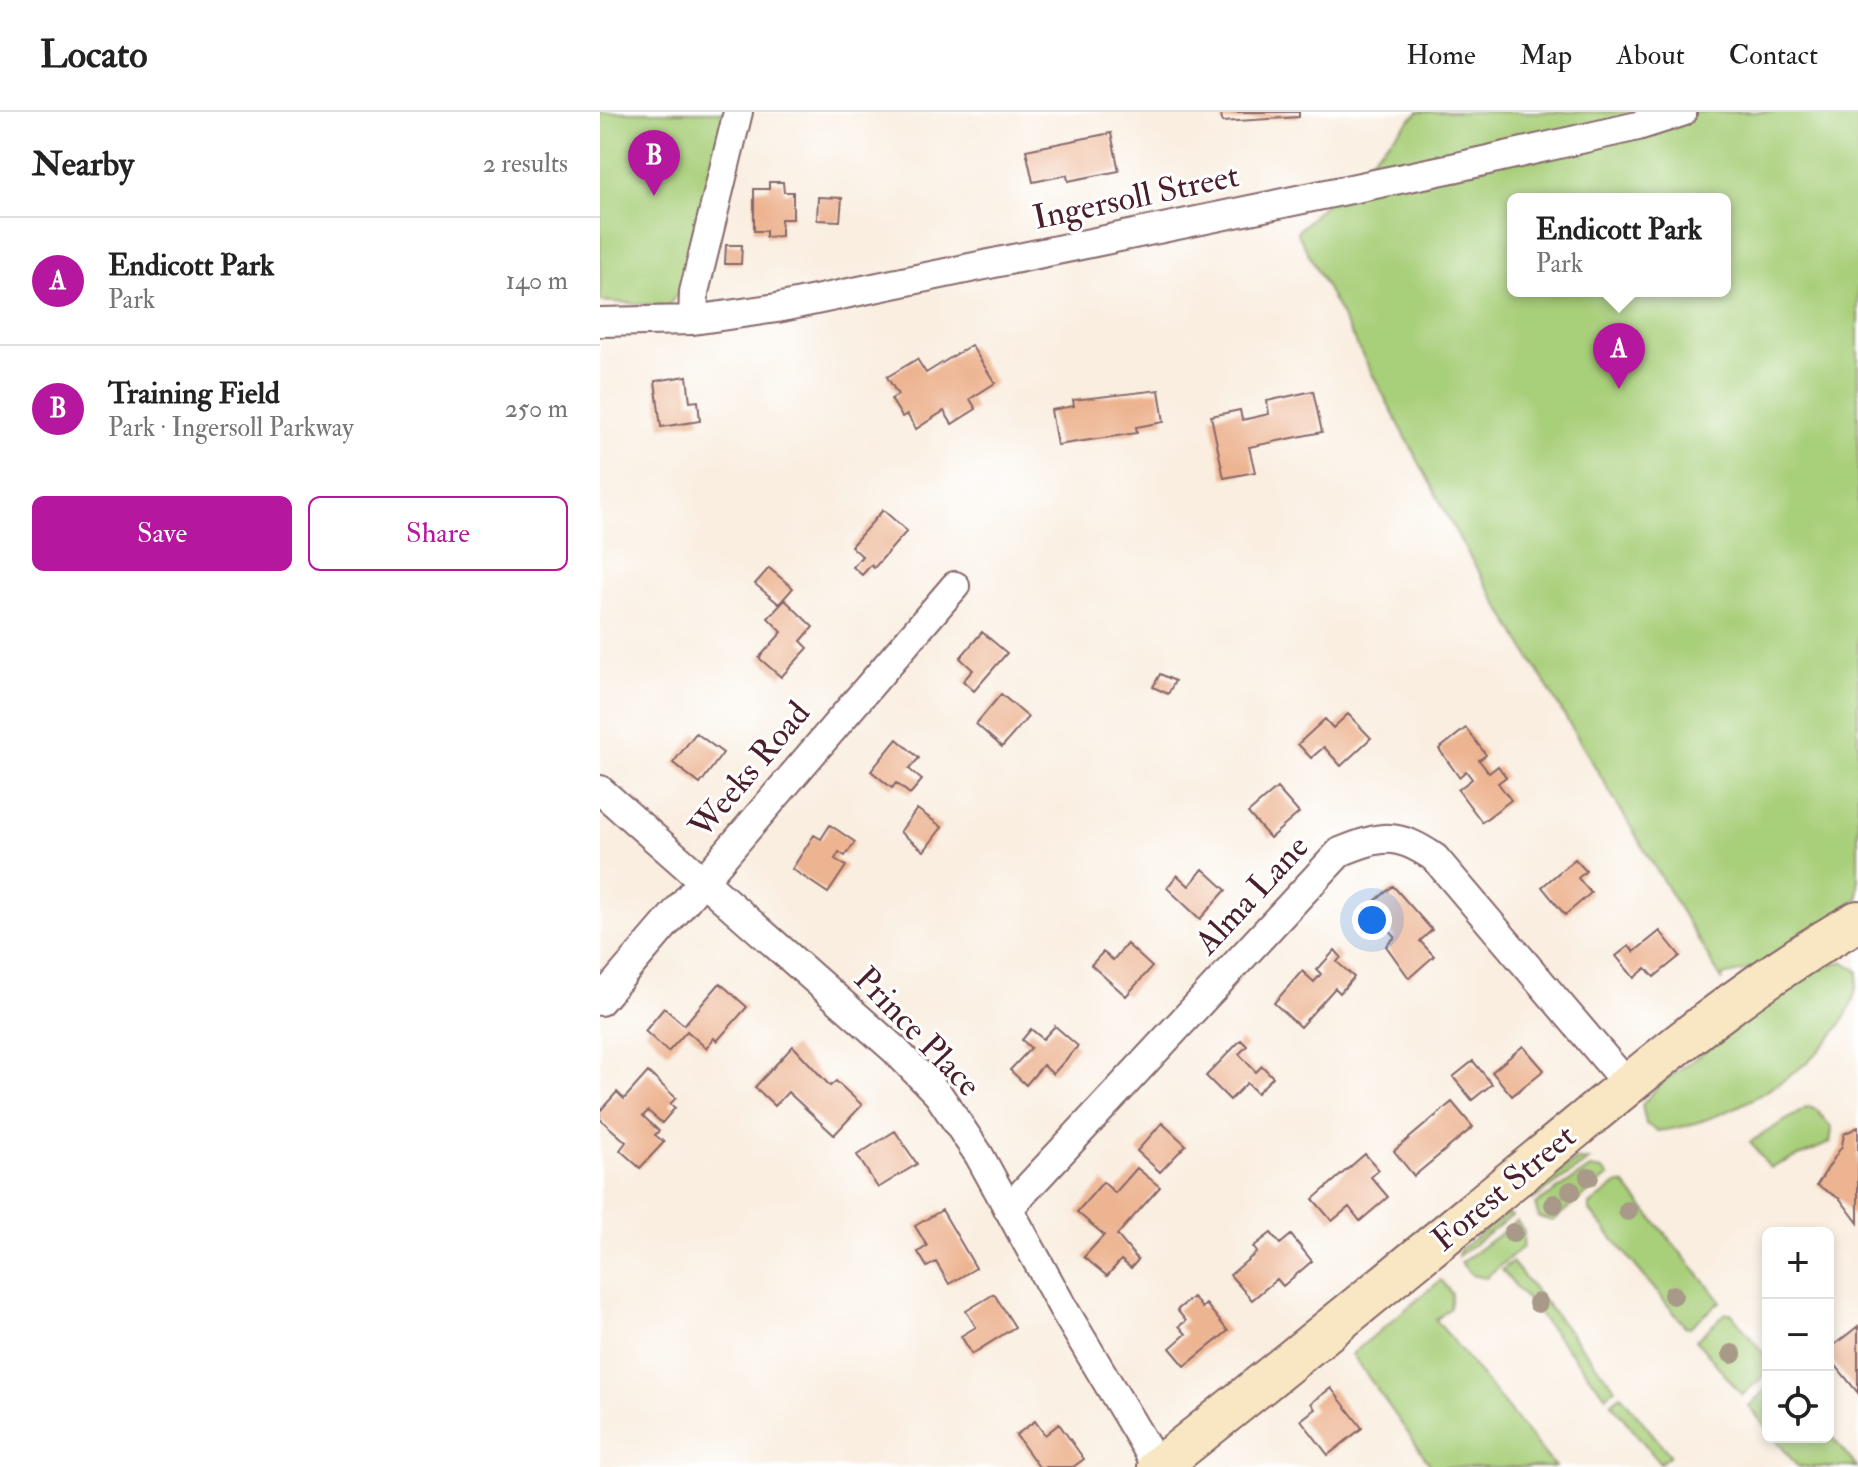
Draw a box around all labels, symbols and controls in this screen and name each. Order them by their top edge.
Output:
text: Locato [40,31,147,79]
text: Home [1406,38,1476,73]
text: Map [1520,38,1572,73]
text: About [1616,38,1685,73]
text: Contact [1729,38,1818,73]
pin: B [628,130,680,196]
text: Nearby [32,143,134,186]
text: 2 results [483,148,568,180]
street label: Ingersoll Street [1029,154,1243,240]
popup [1507,193,1731,297]
text: Endicott Park [1536,211,1702,248]
text: Endicott Park [108,247,274,284]
text: Park [1536,248,1583,280]
text: A [50,265,66,297]
text: 140 m [506,265,568,297]
text: Park [108,284,155,316]
pin: A [1593,323,1645,389]
text: Training Field [108,375,280,412]
text: B [49,393,67,425]
text: 250 m [505,393,568,425]
text: Park · Ingersoll Parkway [108,412,354,444]
button: Save [32,496,292,571]
button: Share [308,496,568,571]
street label: Weeks Road [680,692,820,848]
street label: Alma Lane [1185,826,1318,965]
your location [1352,900,1392,940]
street label: Prince Place [844,958,990,1106]
street label: Forest Street [1423,1115,1585,1261]
map controls [1762,1227,1834,1443]
button: + [1762,1227,1834,1299]
button: − [1762,1299,1834,1371]
button: locate [1762,1371,1834,1443]

